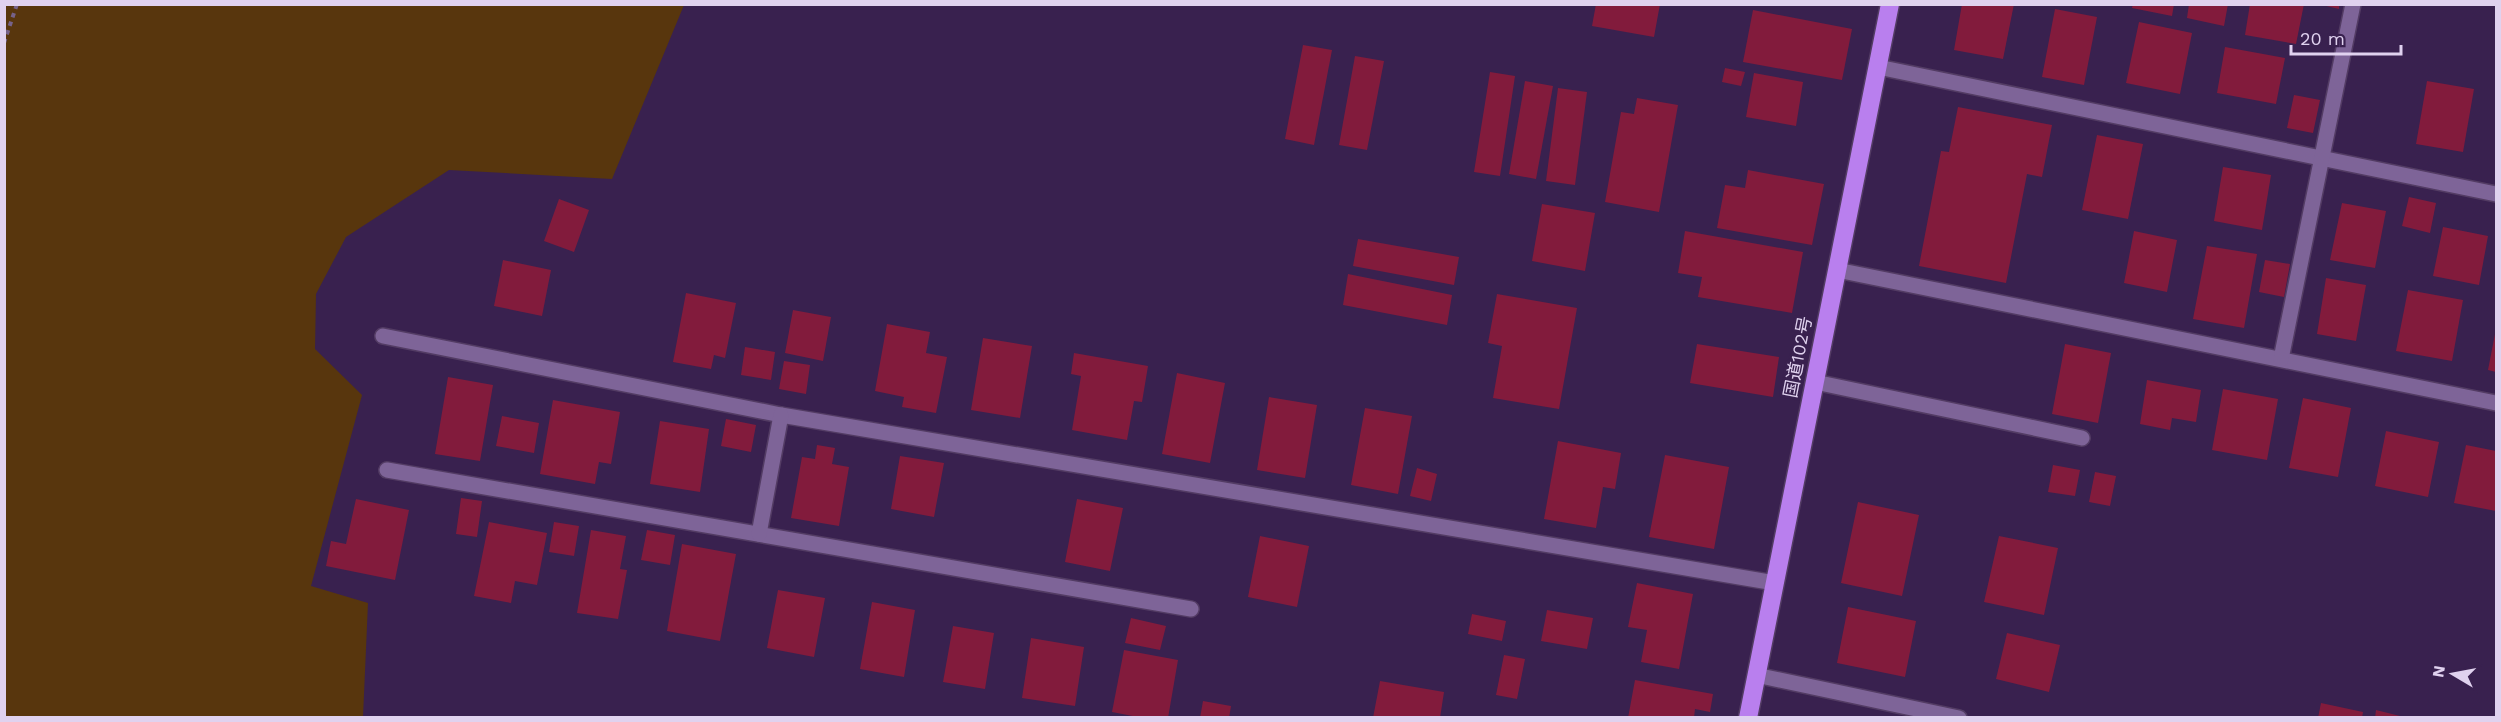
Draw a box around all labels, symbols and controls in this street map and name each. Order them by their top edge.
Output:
scale bar [2291,18,2400,56]
text: 20 m [2300,28,2345,49]
street label: 国道102号 [1779,314,1816,400]
north arrow [2423,644,2483,704]
text: N [2428,664,2449,679]

